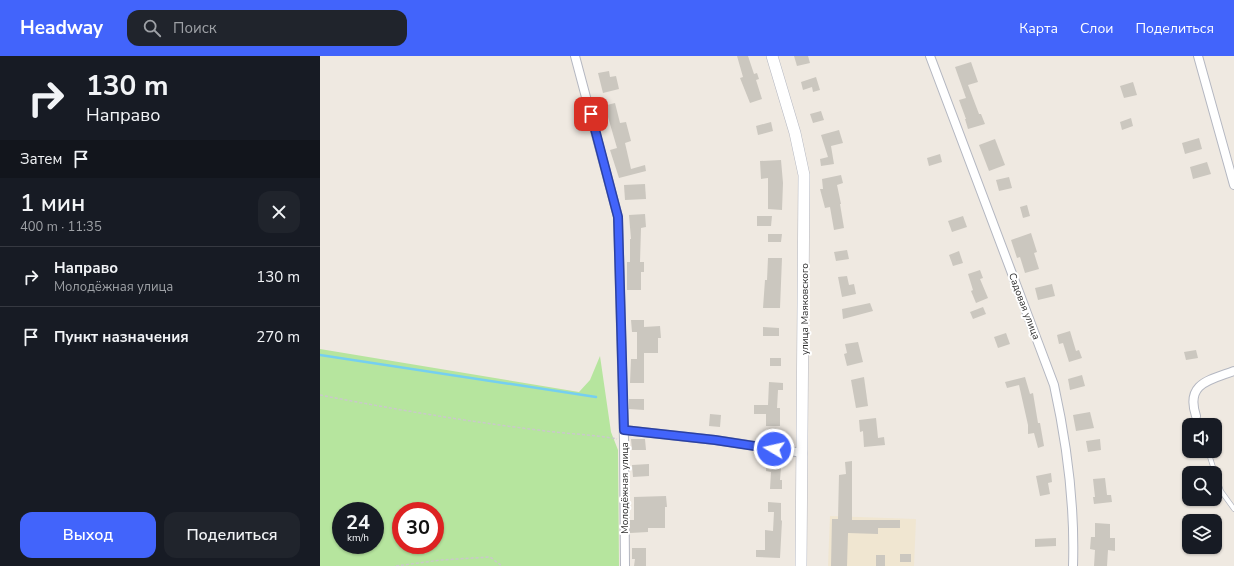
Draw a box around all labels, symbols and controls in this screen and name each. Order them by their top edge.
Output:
search box [127,10,407,46]
text: Headway [20,15,103,41]
icon: search [141,17,163,39]
text: Поиск [173,18,217,38]
text: Карта [1019,19,1058,38]
text: Слои [1080,19,1114,38]
text: Поделиться [1136,19,1214,38]
text: 130 m [86,67,169,105]
icon: right [20,72,72,124]
pin [574,97,608,131]
text: Направо [86,103,160,127]
icon: arrive [580,103,602,125]
icon: arrive [70,148,92,170]
text: Затем [20,149,62,169]
text: 1 мин [20,187,85,219]
button: close [258,191,300,233]
text: 400 m · 11:35 [20,218,102,236]
text: Направо [54,258,118,278]
street label: улица Маяковского [798,263,812,355]
icon: right [20,266,42,288]
text: 130 m [256,267,300,287]
street label: Садовая улица [1005,271,1043,342]
text: Молодёжная улица [54,278,173,296]
icon: arrive [20,326,42,348]
text: Пункт назначения [54,327,189,347]
text: 270 m [256,327,300,347]
map controls [1182,418,1222,554]
button: sound [1182,418,1222,458]
position arrow [753,428,795,470]
street label: Молодёжная улица [618,442,632,534]
button: search [1182,466,1222,506]
speed limit sign: 30 [392,502,444,554]
text: 24 [346,509,370,536]
button: Выход [20,512,156,558]
button: Поделиться [164,512,300,558]
button: layers [1182,514,1222,554]
text: km/h [347,531,369,545]

